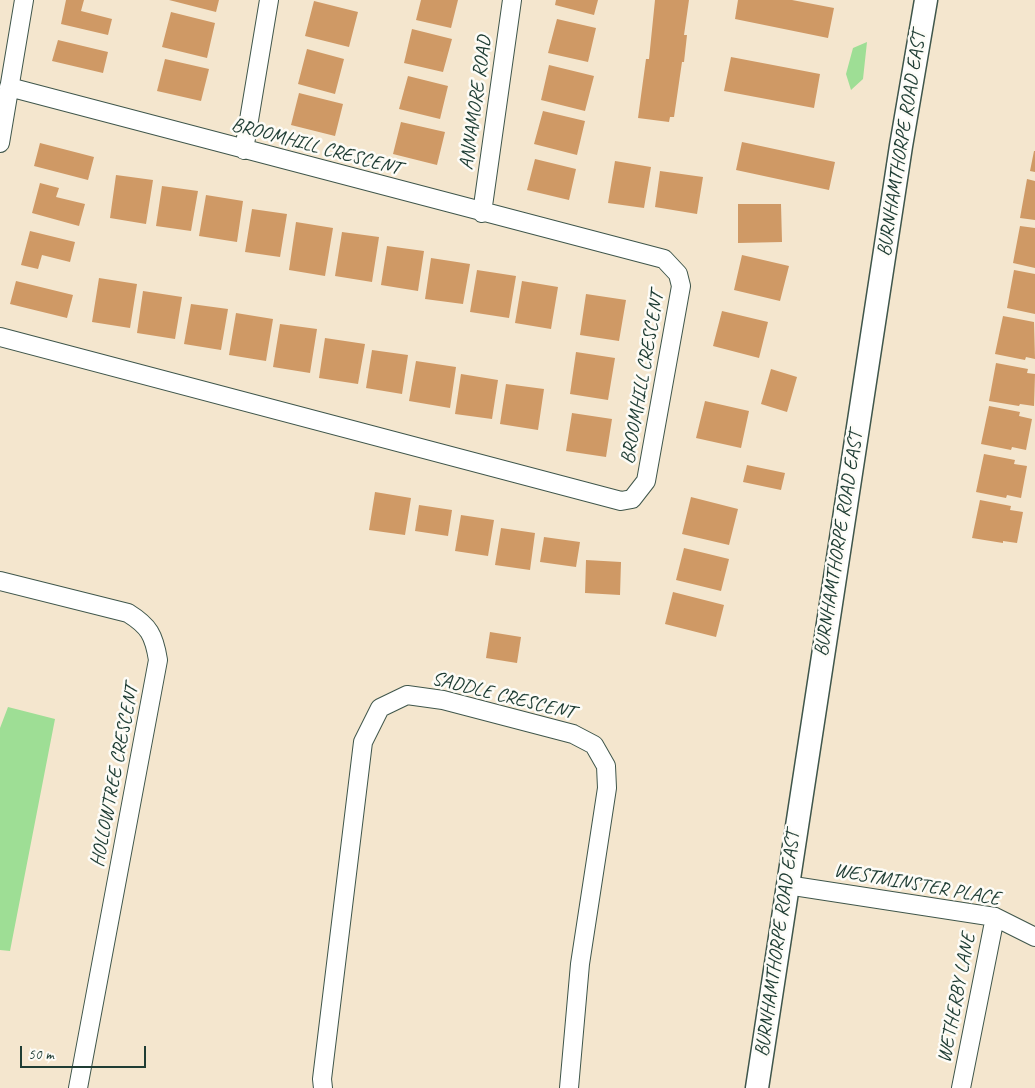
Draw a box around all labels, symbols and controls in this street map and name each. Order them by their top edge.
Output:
street label: BURNHAMTHORPE ROAD EAST [872,30,932,258]
street label: ANNAMORE ROAD [455,35,497,171]
street label: BROOMHILL CRESCENT [229,113,403,181]
street label: BROOMHILL CRESCENT [616,290,670,466]
street label: BURNHAMTHORPE ROAD EAST [809,430,869,658]
street label: SADDLE CRESCENT [429,667,577,725]
street label: HOLLOWTREE CRESCENT [86,683,144,869]
street label: BURNHAMTHORPE ROAD EAST [750,830,806,1058]
street label: WESTMINSTER PLACE [832,859,1002,911]
street label: WETHERBY LANE [933,931,981,1065]
scale bar [22,1036,149,1068]
text: 50 m [28,1045,54,1064]

